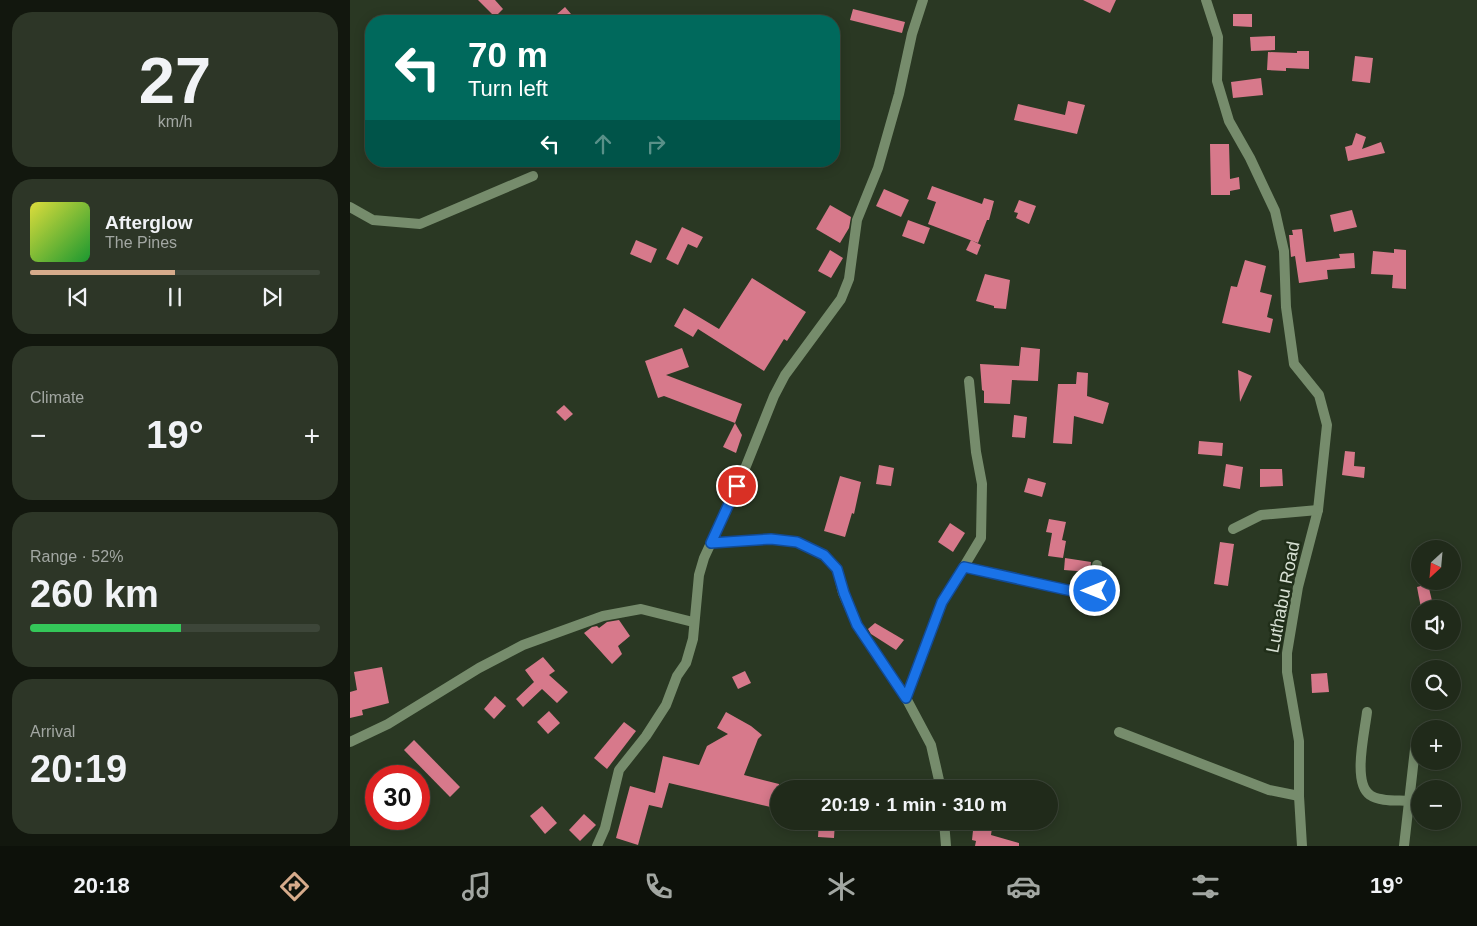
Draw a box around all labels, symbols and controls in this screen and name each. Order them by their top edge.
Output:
icon: left [385,35,450,100]
text: 70 m [468,35,548,74]
text: 27 [139,44,211,117]
text: Turn left [468,76,548,101]
text: km/h [158,113,192,130]
icon: left [536,130,564,158]
icon: ahead [589,130,617,158]
icon: right [642,130,670,158]
text: Afterglow [105,212,193,233]
text: The Pines [105,234,177,251]
icon: previous [64,283,92,311]
icon: pause [161,283,189,311]
icon: next [258,283,286,311]
text: Climate [30,389,84,406]
text: 19° [146,414,204,456]
text: − [30,420,46,451]
text: + [304,420,320,451]
pin [716,465,758,507]
icon: arrive [723,472,751,500]
street label: Luthabu Road [1262,540,1304,654]
north arrow [1411,540,1461,590]
map controls [1411,540,1461,830]
text: Range · 52% [30,548,123,565]
position arrow [1068,564,1120,616]
text: 260 km [30,573,159,615]
button: sound [1411,600,1461,650]
button: search [1411,660,1461,710]
button: + [1411,720,1461,770]
text: Arrival [30,723,75,740]
text: 20:19 [30,748,127,790]
speed limit sign: 30 [365,765,430,830]
button: − [1411,780,1461,830]
text: 20:19 · 1 min · 310 m [821,794,1007,815]
icon: directions [277,869,312,904]
icon: music [459,869,494,904]
icon: phone [641,869,676,904]
icon: climate [824,869,859,904]
icon: car [1006,869,1041,904]
icon: filters [1188,869,1223,904]
text: 20:18 [74,873,130,898]
text: 19° [1370,873,1403,898]

